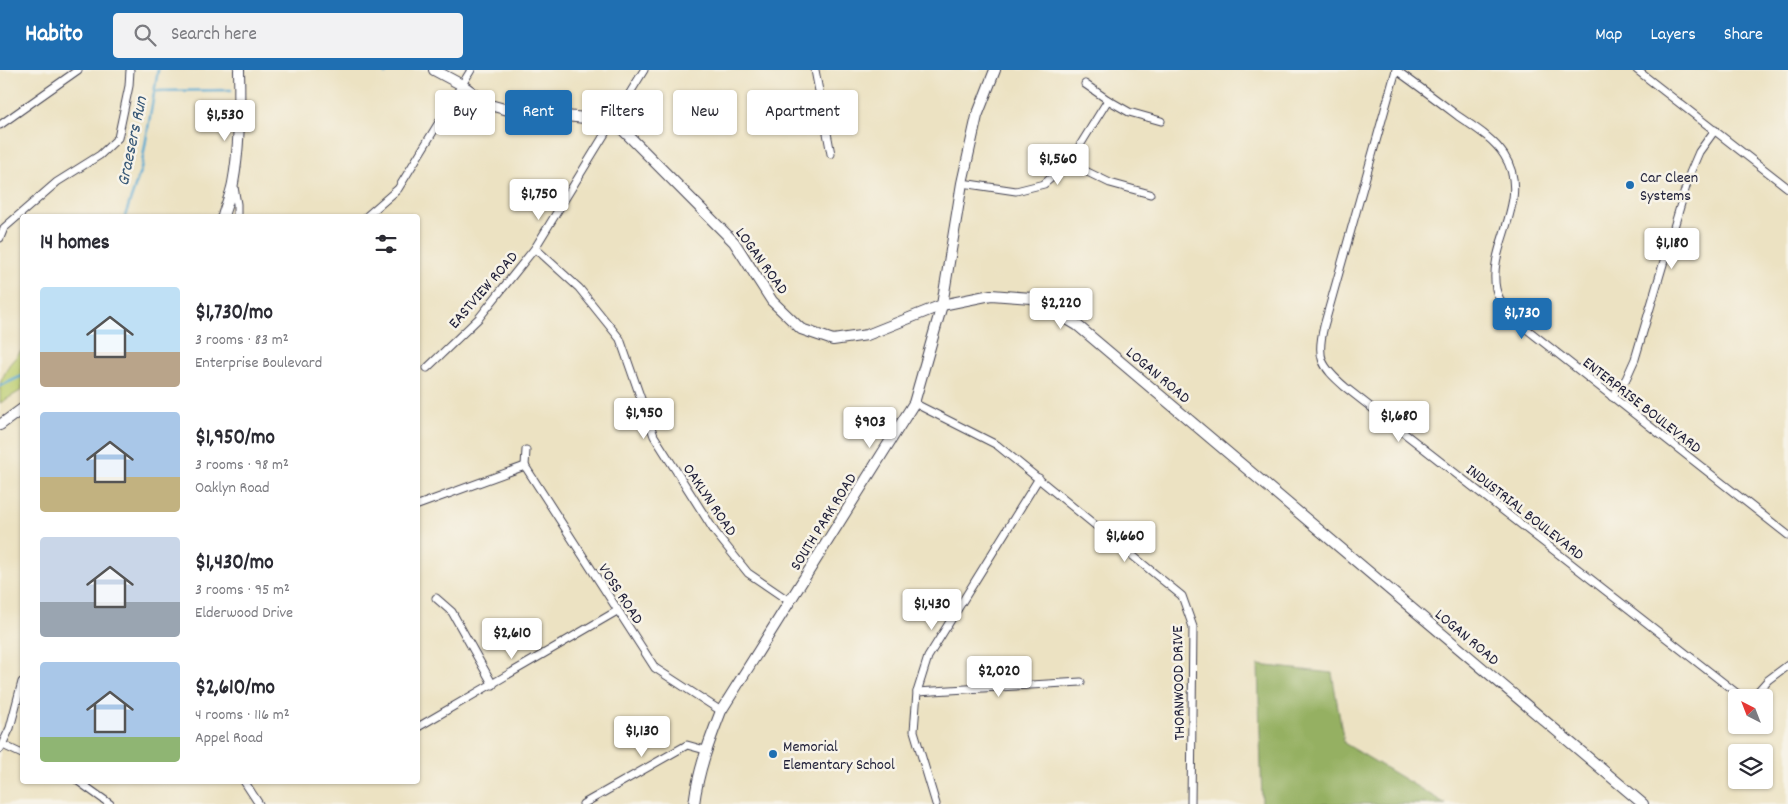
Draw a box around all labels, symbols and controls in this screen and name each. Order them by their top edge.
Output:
search box [113,13,463,58]
text: Habito [25,18,83,52]
icon: search [131,21,159,49]
text: Search here [171,22,257,49]
text: Map [1595,23,1622,48]
text: Layers [1650,23,1696,48]
text: Share [1724,23,1763,48]
chip: Buy [435,90,495,135]
chip: Rent [505,90,572,135]
chip: Filters [582,90,663,135]
chip: New [673,90,737,135]
chip: Apartment [747,90,858,135]
water label: Graesers Run [112,94,155,189]
pin: $1,530 [184,100,266,142]
text: $1,530 [206,104,244,127]
pin: $1,560 [1017,144,1099,186]
text: $1,560 [1039,148,1077,171]
place label: Car Cleen Systems [1640,167,1698,208]
pin: $1,750 [498,178,580,221]
marker: Car Cleen Systems [1624,179,1636,191]
text: $1,750 [521,183,557,206]
street label: LOGAN ROAD [729,223,793,300]
pin: $1,180 [1631,228,1713,270]
text: 14 homes [40,229,110,259]
icon: filters [372,230,400,258]
text: $1,180 [1655,232,1689,255]
street label: EASTVIEW ROAD [444,247,524,334]
pin: $2,220 [1020,288,1102,330]
text: $2,220 [1041,292,1081,315]
pin: $1,730 [1481,298,1563,340]
text: $1,730/mo [195,299,273,329]
text: $1,730 [1504,302,1540,325]
icon: home [80,307,140,367]
text: 3 rooms · 83 m² [195,329,289,352]
street label: LOGAN ROAD [1120,342,1195,410]
text: Enterprise Boulevard [195,352,322,375]
street label: ENTERPRISE BOULEVARD [1577,352,1706,460]
pin: $1,950 [603,398,685,440]
pin: $1,680 [1358,400,1440,443]
text: $1,950 [625,402,663,425]
text: $1,680 [1380,405,1418,428]
pin: $903 [840,406,900,449]
text: $903 [854,411,886,434]
text: $1,950/mo [195,424,275,454]
icon: home [80,432,140,492]
text: 3 rooms · 98 m² [195,454,289,477]
street label: OAKLYN ROAD [676,459,742,541]
street label: INDUSTRIAL BOULEVARD [1460,459,1589,567]
street label: SOUTH PARK ROAD [785,469,863,575]
text: Oaklyn Road [195,477,270,500]
pin: $1,660 [1084,520,1166,563]
text: $1,660 [1105,525,1145,548]
text: $1,430/mo [195,549,273,579]
icon: home [80,557,140,617]
street label: VOSS ROAD [592,559,648,629]
text: 3 rooms · 95 m² [195,579,290,602]
pin: $1,430 [891,588,973,631]
text: $1,430 [913,593,951,616]
text: Elderwood Drive [195,602,293,625]
street label: LOGAN ROAD [1429,604,1504,672]
pin: $2,610 [471,618,553,660]
text: $2,610 [493,622,531,645]
street label: THORNWOOD DRIVE [1167,625,1192,741]
pin: $2,020 [958,656,1040,698]
text: $2,020 [978,660,1020,683]
text: $2,610/mo [195,674,275,704]
icon: home [80,682,140,742]
north arrow [1728,689,1772,734]
map controls [1728,689,1773,789]
text: 4 rooms · 116 m² [195,704,290,727]
pin: $1,130 [601,716,683,758]
text: $1,130 [625,720,659,743]
text: Appel Road [195,727,263,750]
place label: Memorial Elementary School [783,736,895,777]
button: layers [1728,744,1773,789]
marker: Memorial Elementary School [767,748,779,760]

